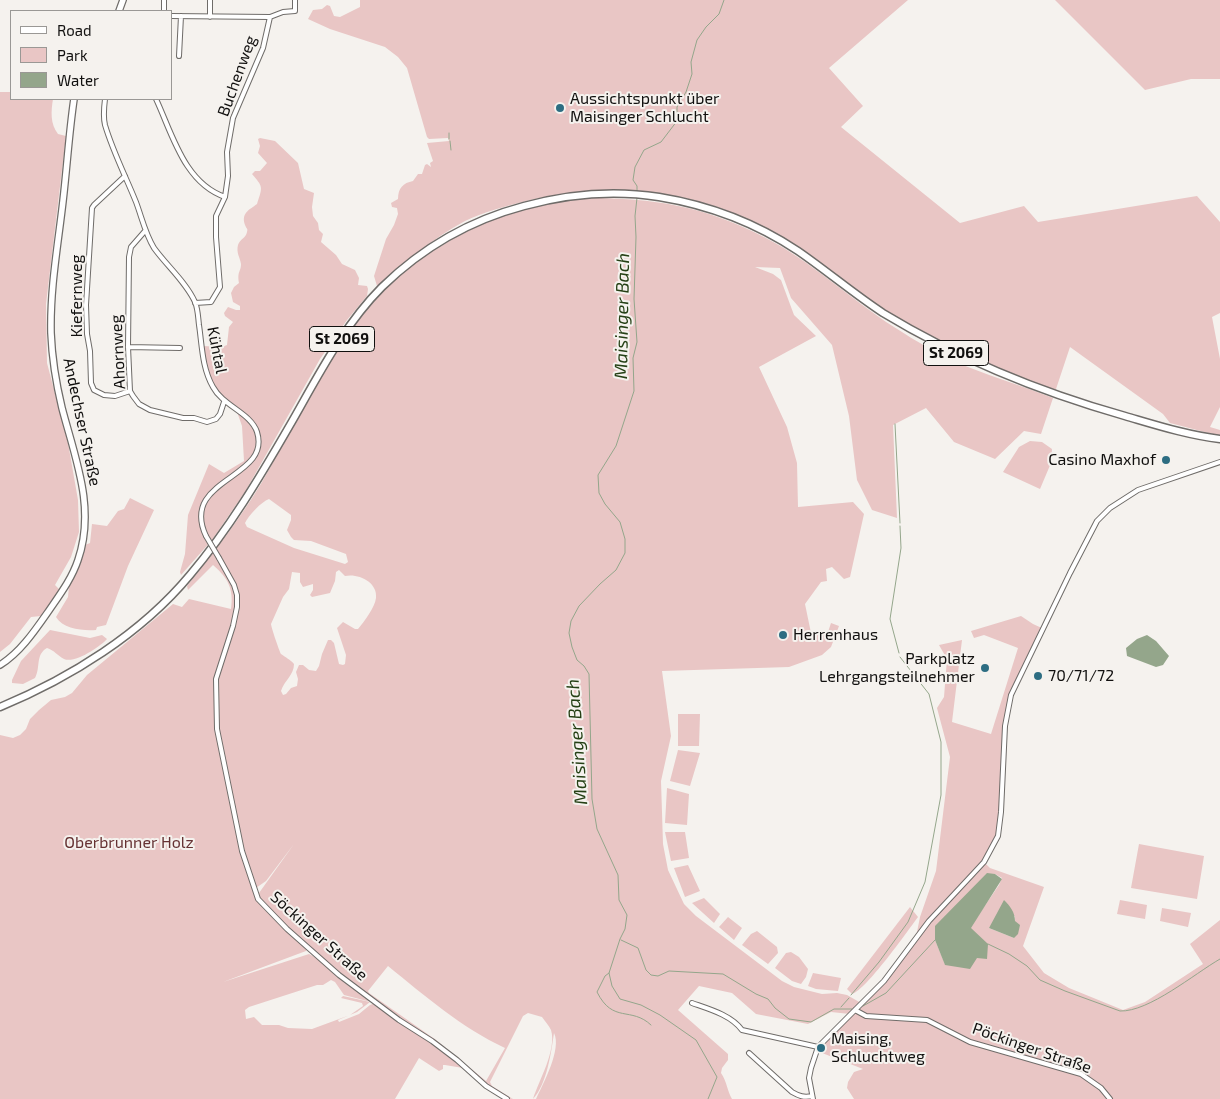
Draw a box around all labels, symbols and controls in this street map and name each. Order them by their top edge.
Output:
legend [10,10,172,100]
text: Road [57,21,92,39]
street label: Buchenweg [213,33,261,119]
text: Park [57,46,88,64]
text: Water [57,71,99,89]
place label: Aussichtspunkt über Maisinger Schlucht [570,89,719,127]
marker: Aussichtspunkt über Maisinger Schlucht [554,102,566,114]
water label: Maisinger Bach [610,253,634,379]
street label: Kiefernweg [67,255,87,337]
street label: Ahornweg [106,314,130,390]
street label: Kühtal [203,325,231,375]
road number: St 2069 [310,326,374,352]
road number: St 2069 [924,340,988,366]
street label: Andechser Straße [59,356,105,488]
place label: Casino Maxhof [1048,450,1156,470]
marker: Casino Maxhof [1160,454,1172,466]
place label: Herrenhaus [793,625,878,645]
marker: Herrenhaus [777,629,789,641]
place label: Parkplatz Lehrgangsteilnehmer [819,649,975,687]
marker: Parkplatz Lehrgangsteilnehmer [979,662,991,674]
place label: 70/71/72 [1048,666,1114,686]
marker: 70/71/72 [1032,670,1044,682]
water label: Maisinger Bach [562,678,592,806]
park label: Oberbrunner Holz [64,833,194,853]
street label: Söckinger Straße [266,887,372,985]
street label: Pöckinger Straße [970,1019,1094,1077]
place label: Maising, Schluchtweg [831,1029,925,1067]
marker: Maising, Schluchtweg [815,1042,827,1054]

